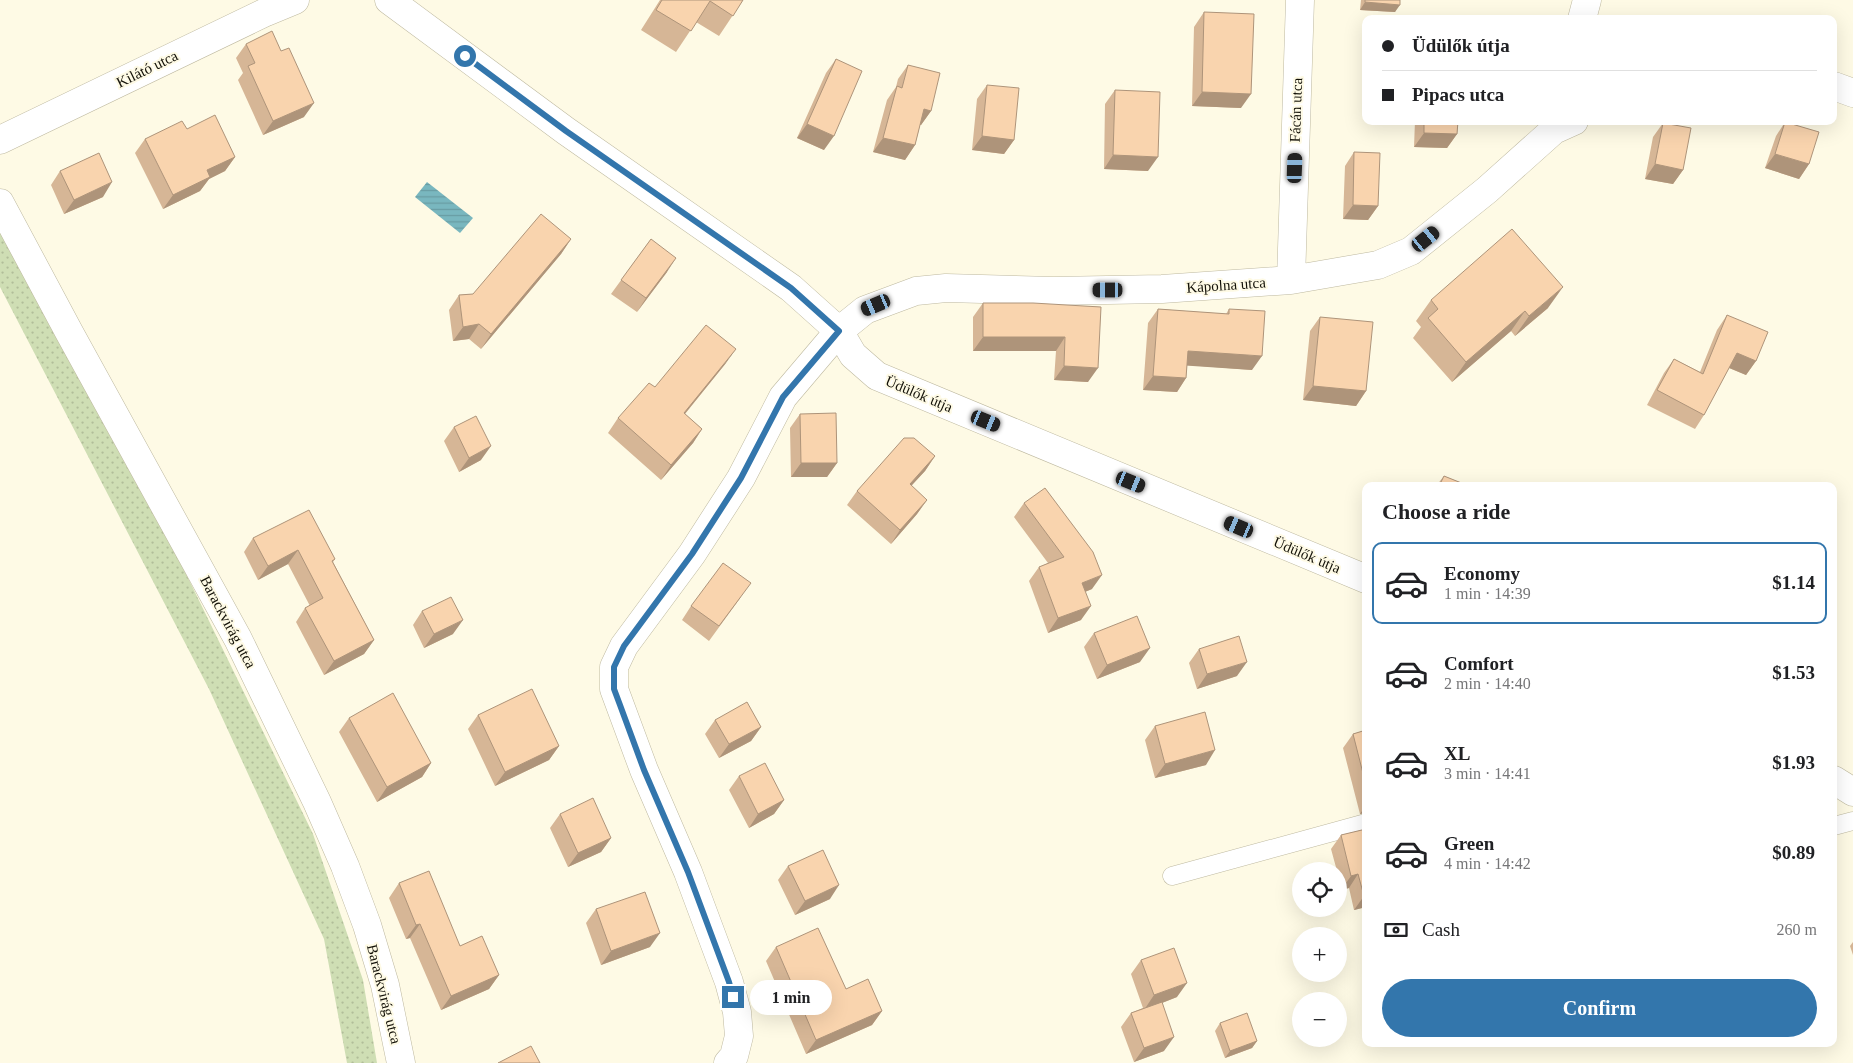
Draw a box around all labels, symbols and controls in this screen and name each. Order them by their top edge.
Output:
text: Üdülők útja [1412,35,1510,56]
route start [454,45,476,67]
street label: Kilátó utca [114,47,181,91]
street label: Fácán utca [1287,77,1305,143]
text: Pipacs utca [1412,84,1504,105]
car [1286,153,1303,183]
car [1409,224,1442,254]
street label: Kápolna utca [1186,274,1267,296]
car [1093,283,1123,298]
car [859,292,892,318]
street label: Üdülők útja [883,373,955,415]
car [969,408,1002,434]
car [1114,469,1147,495]
text: Choose a ride [1382,499,1510,524]
car [1222,514,1255,540]
street label: Üdülők útja [1271,534,1343,576]
icon: car [1384,561,1429,606]
text: Economy [1444,563,1520,584]
text: $1.14 [1772,572,1815,593]
street label: Barackvirág utca [197,573,259,671]
text: 1 min · 14:39 [1444,585,1531,602]
icon: car [1384,651,1429,696]
text: Comfort [1444,653,1514,674]
text: $1.53 [1772,662,1815,683]
text: 2 min · 14:40 [1444,675,1531,692]
icon: car [1384,741,1429,786]
text: XL [1444,743,1470,764]
text: $1.93 [1772,752,1815,773]
text: 3 min · 14:41 [1444,765,1531,782]
icon: car [1384,831,1429,876]
text: Green [1444,833,1494,854]
text: $0.89 [1772,842,1815,863]
text: 4 min · 14:42 [1444,855,1531,872]
map controls [1292,862,1347,1047]
button: locate [1292,862,1347,917]
icon: cash [1382,916,1410,944]
text: Cash [1422,919,1460,940]
text: 260 m [1777,921,1817,938]
button: + [1292,927,1347,982]
street label: Barackvirág utca [364,943,404,1046]
button: Confirm [1382,979,1817,1037]
callout: 1 min [750,980,833,1014]
route end [722,986,744,1008]
text: 1 min [772,989,810,1006]
button: − [1292,992,1347,1047]

